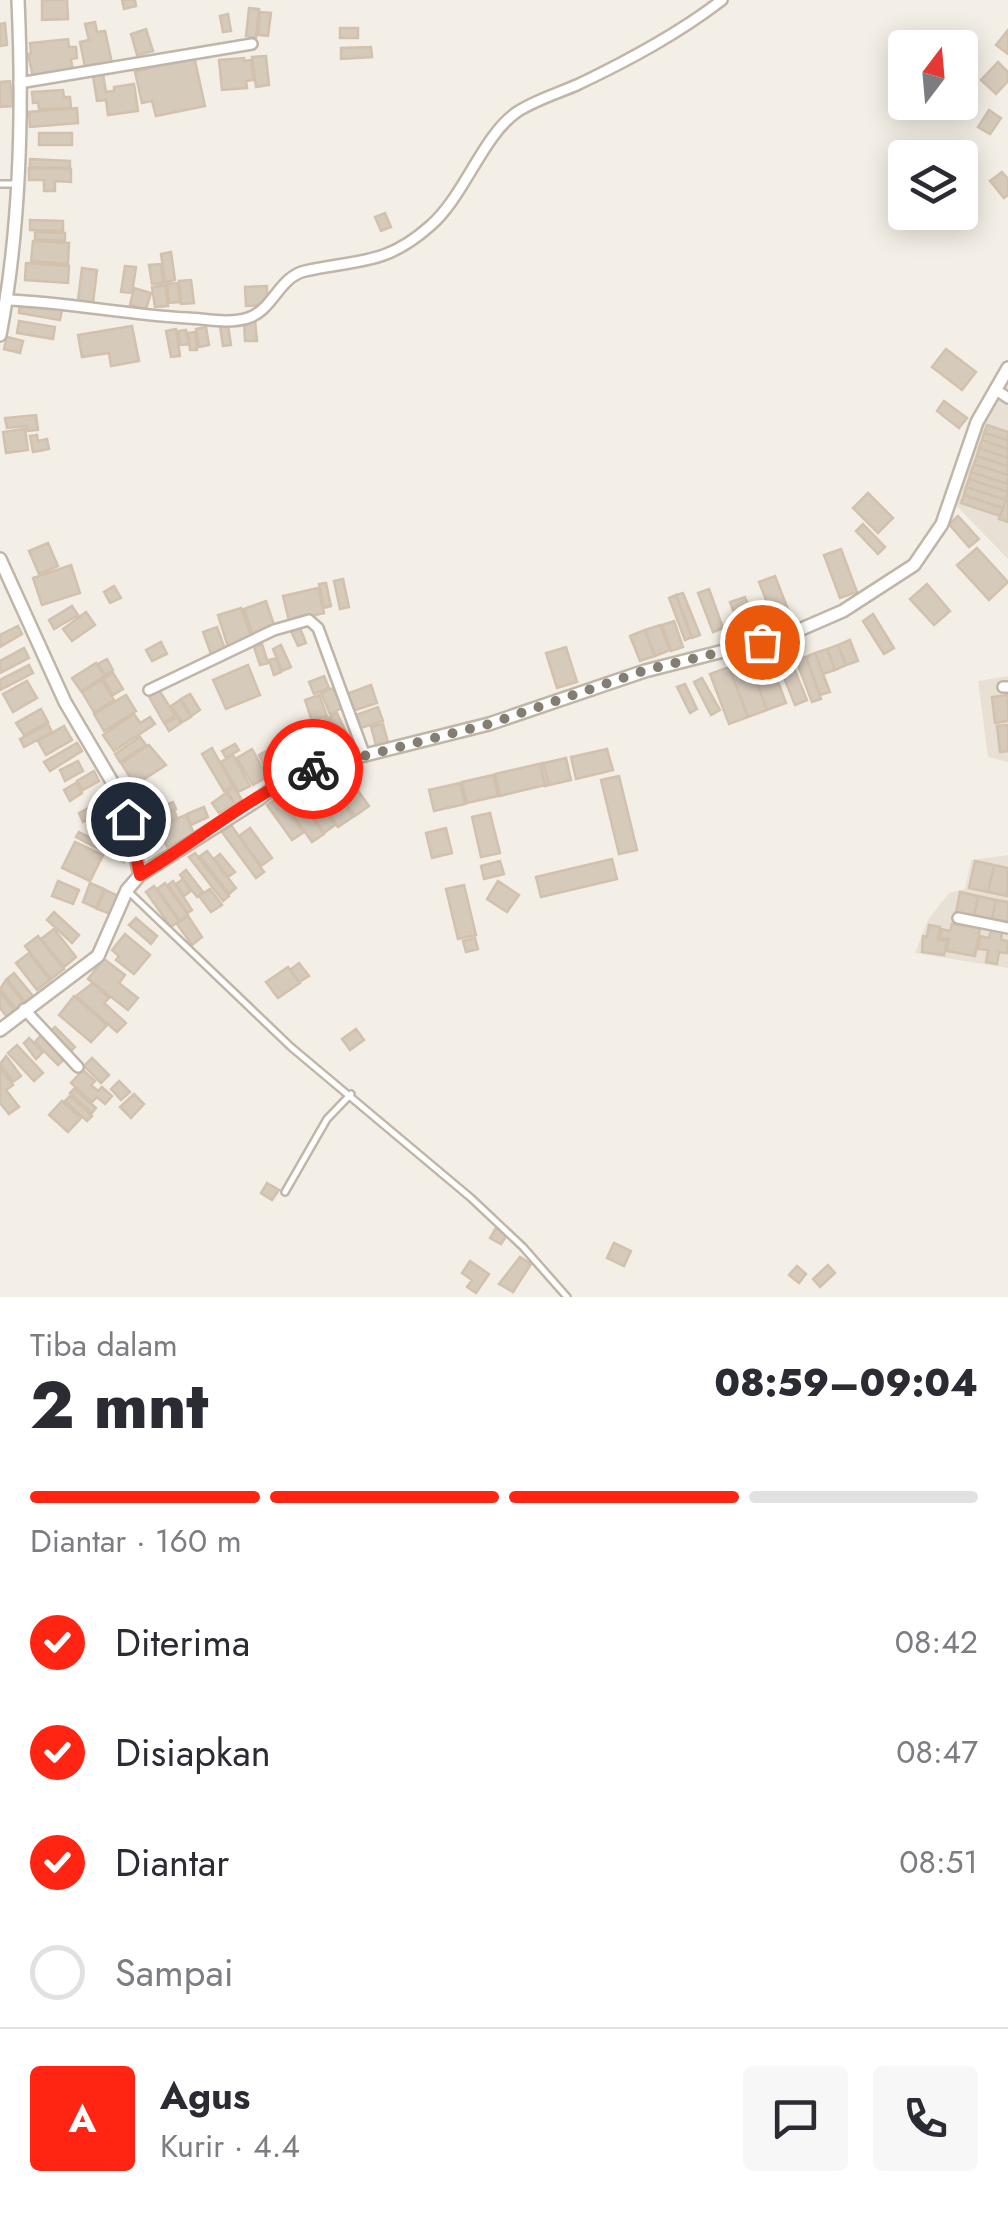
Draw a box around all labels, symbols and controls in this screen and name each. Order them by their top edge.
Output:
north arrow [888,30,978,120]
map controls [888,30,978,230]
button: layers [888,140,978,230]
pin [720,600,805,685]
icon: bag [735,615,790,670]
courier [263,719,363,819]
icon: bike [286,742,341,797]
pin [86,777,171,862]
icon: home [101,792,156,847]
text: Tiba dalam [30,1322,178,1368]
text: 08:59–09:04 [714,1355,978,1410]
text: 2 mnt [30,1358,208,1452]
text: Diantar · 160 m [30,1518,242,1564]
icon: check [30,1615,85,1670]
text: Diterima [115,1615,250,1670]
text: 08:42 [895,1619,978,1665]
icon: check [30,1725,85,1780]
text: Disiapkan [115,1725,271,1780]
text: 08:47 [896,1729,978,1775]
icon: check [30,1835,85,1890]
text: Diantar [115,1835,229,1890]
text: 08:51 [899,1839,978,1885]
text: Sampai [115,1945,234,2000]
button: chat [743,2066,848,2171]
button: phone [873,2066,978,2171]
text: Agus [160,2068,250,2123]
text: A [69,2091,96,2146]
text: Kurir · 4.4 [160,2123,300,2169]

